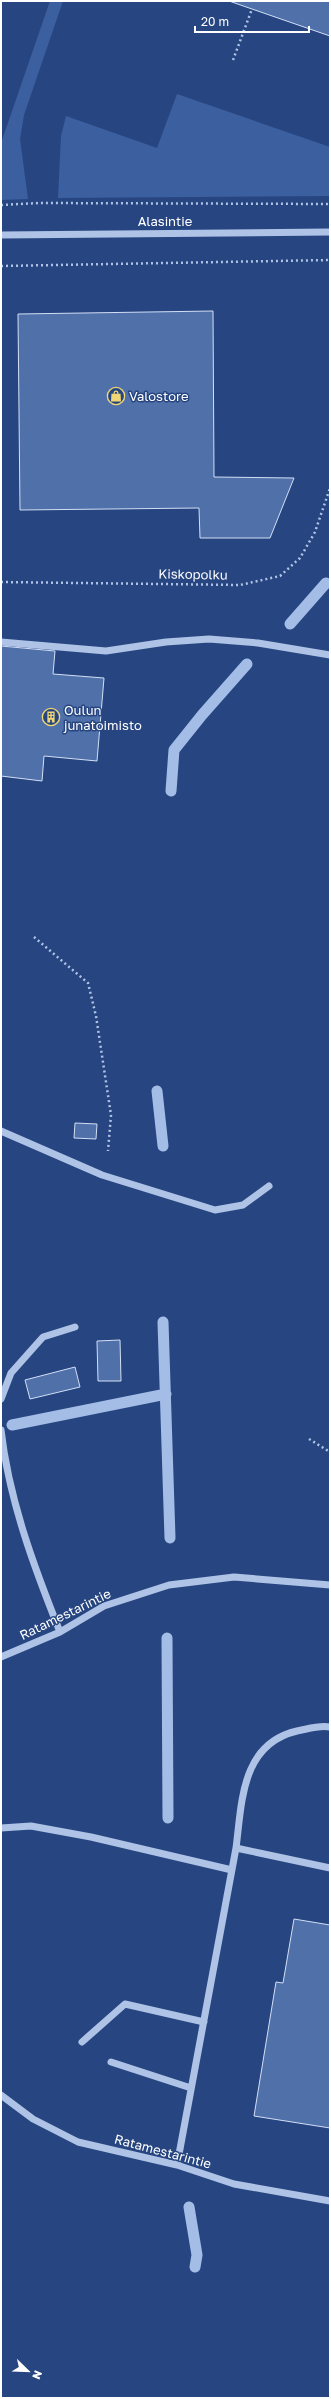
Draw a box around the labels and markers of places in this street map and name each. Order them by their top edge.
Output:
shop icon: Valostore [106,386,126,406]
place label: Valostore [129,388,188,404]
place label: Oulun junatoimisto [63,702,142,733]
building icon: Oulun junatoimisto [41,707,61,727]

